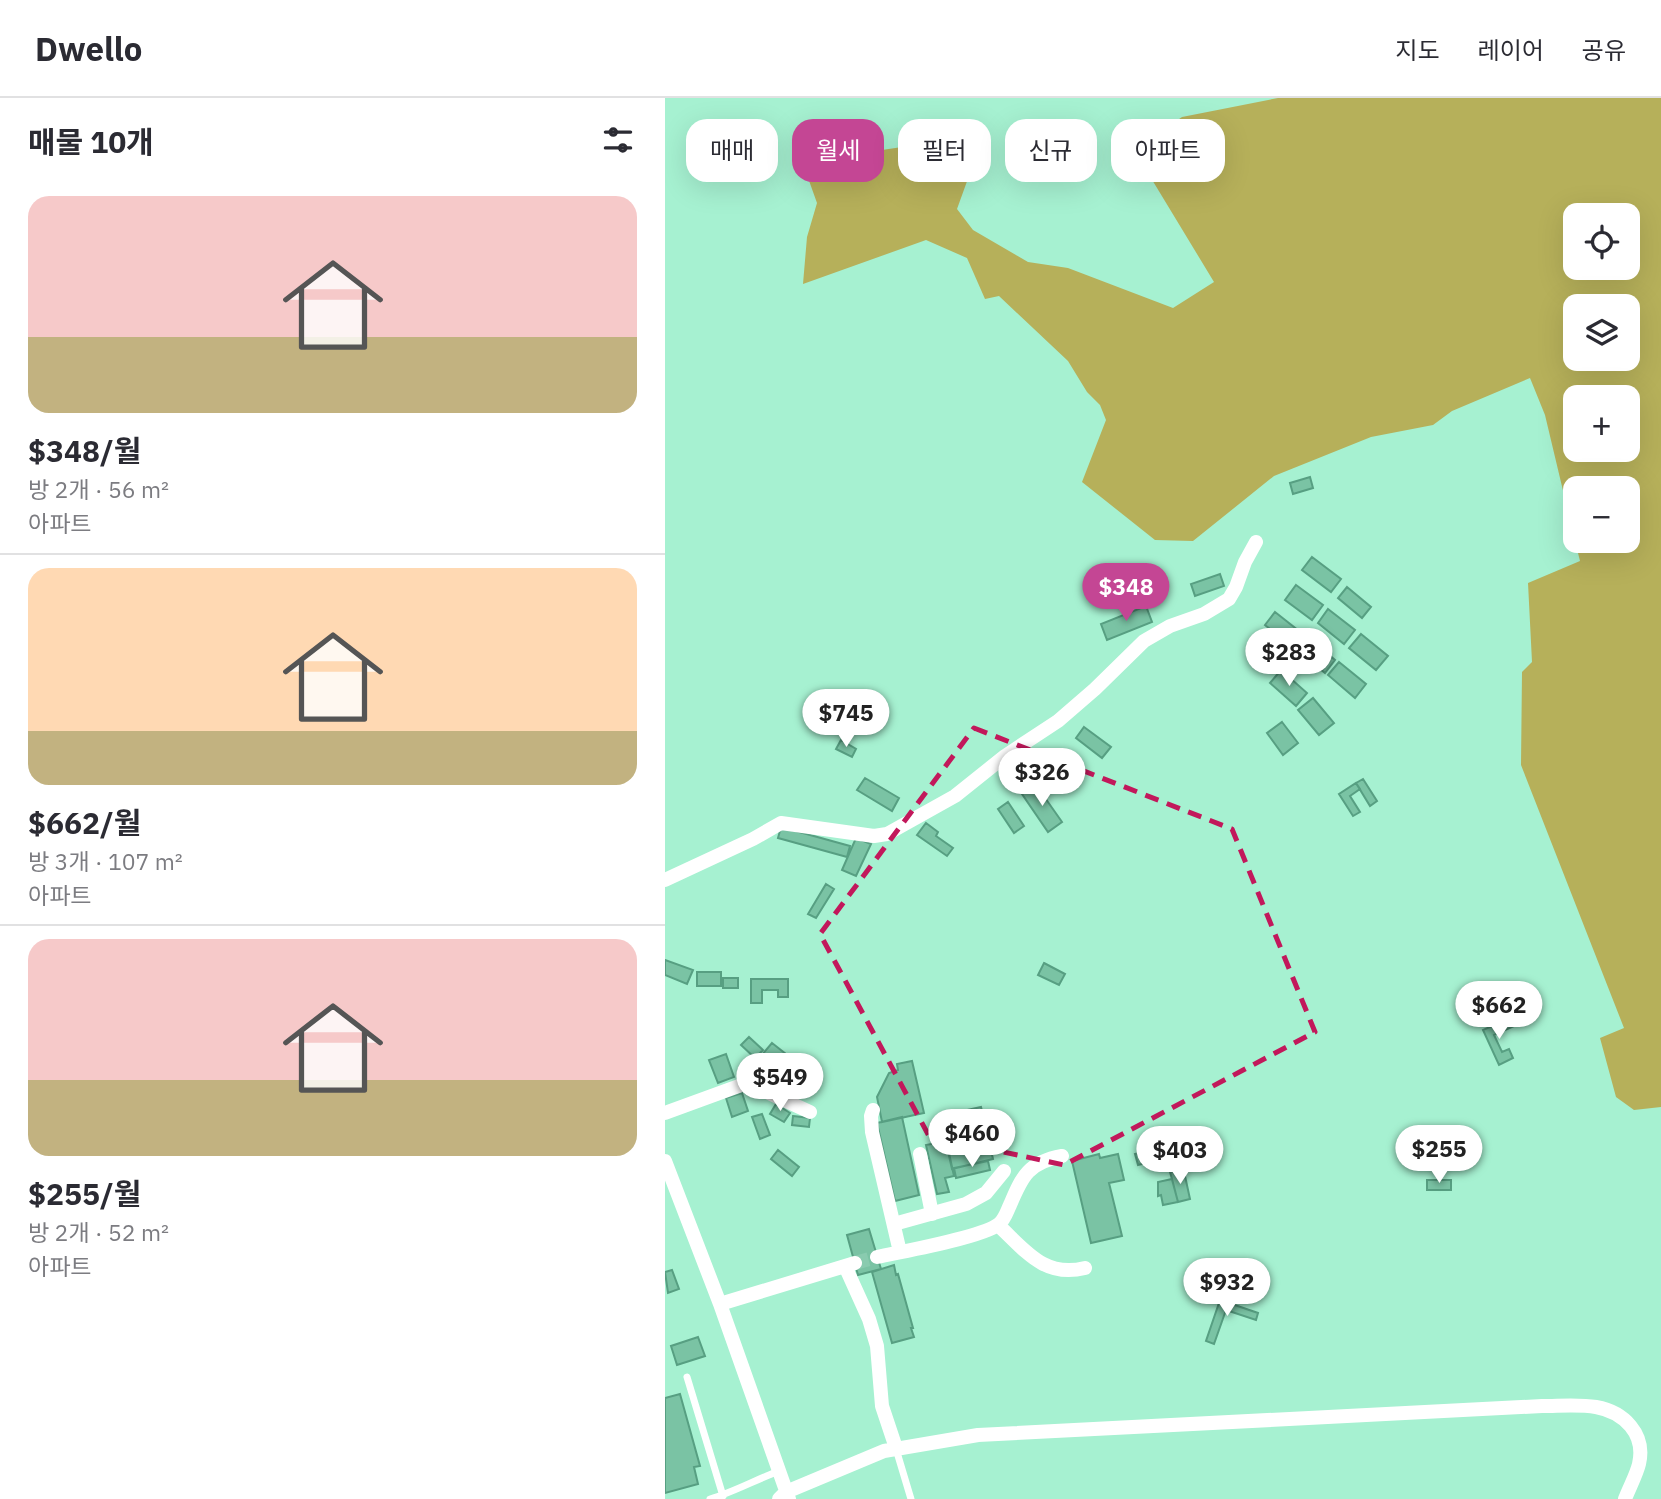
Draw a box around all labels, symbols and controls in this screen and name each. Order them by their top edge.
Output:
text: Dwello [35,27,142,70]
text: 지도 [1395,34,1440,66]
text: 레이어 [1478,34,1544,66]
text: 공유 [1582,34,1626,66]
chip: 매매 [686,119,778,182]
chip: 월세 [792,119,884,182]
chip: 필터 [898,119,991,182]
chip: 신규 [1005,119,1097,182]
chip: 아파트 [1111,119,1225,182]
icon: filters [599,121,637,159]
text: 매물 10개 [28,122,154,161]
map controls [1563,203,1640,553]
button: locate [1563,203,1640,280]
icon: home [270,242,396,368]
button: layers [1563,294,1640,371]
button: + [1563,385,1640,462]
text: $348/월 [28,431,141,470]
text: 방 2개 · 56 m² [28,474,169,504]
button: − [1563,476,1640,553]
text: 아파트 [28,508,91,538]
pin: $348 [1085,564,1167,623]
text: $348 [1098,571,1154,601]
icon: home [270,614,396,740]
pin: $283 [1248,628,1330,688]
text: $283 [1261,636,1317,666]
pin: $745 [805,690,887,749]
text: $745 [818,697,874,727]
pin: $326 [1001,748,1083,808]
text: $326 [1014,756,1070,786]
text: $662/월 [28,803,141,842]
text: 방 3개 · 107 m² [28,846,183,876]
text: 아파트 [28,880,91,910]
pin: $662 [1458,982,1540,1041]
icon: home [270,985,396,1111]
text: $662 [1471,989,1527,1019]
pin: $549 [739,1054,821,1113]
text: $549 [752,1061,808,1091]
pin: $460 [931,1110,1013,1169]
text: $460 [944,1117,1000,1147]
pin: $403 [1139,1126,1221,1186]
pin: $255 [1398,1126,1480,1185]
text: $255 [1411,1133,1467,1163]
text: $403 [1152,1134,1208,1164]
text: $255/월 [28,1174,141,1213]
text: 방 2개 · 52 m² [28,1217,169,1247]
text: 아파트 [28,1251,91,1281]
pin: $932 [1186,1258,1268,1318]
text: $932 [1199,1266,1255,1296]

